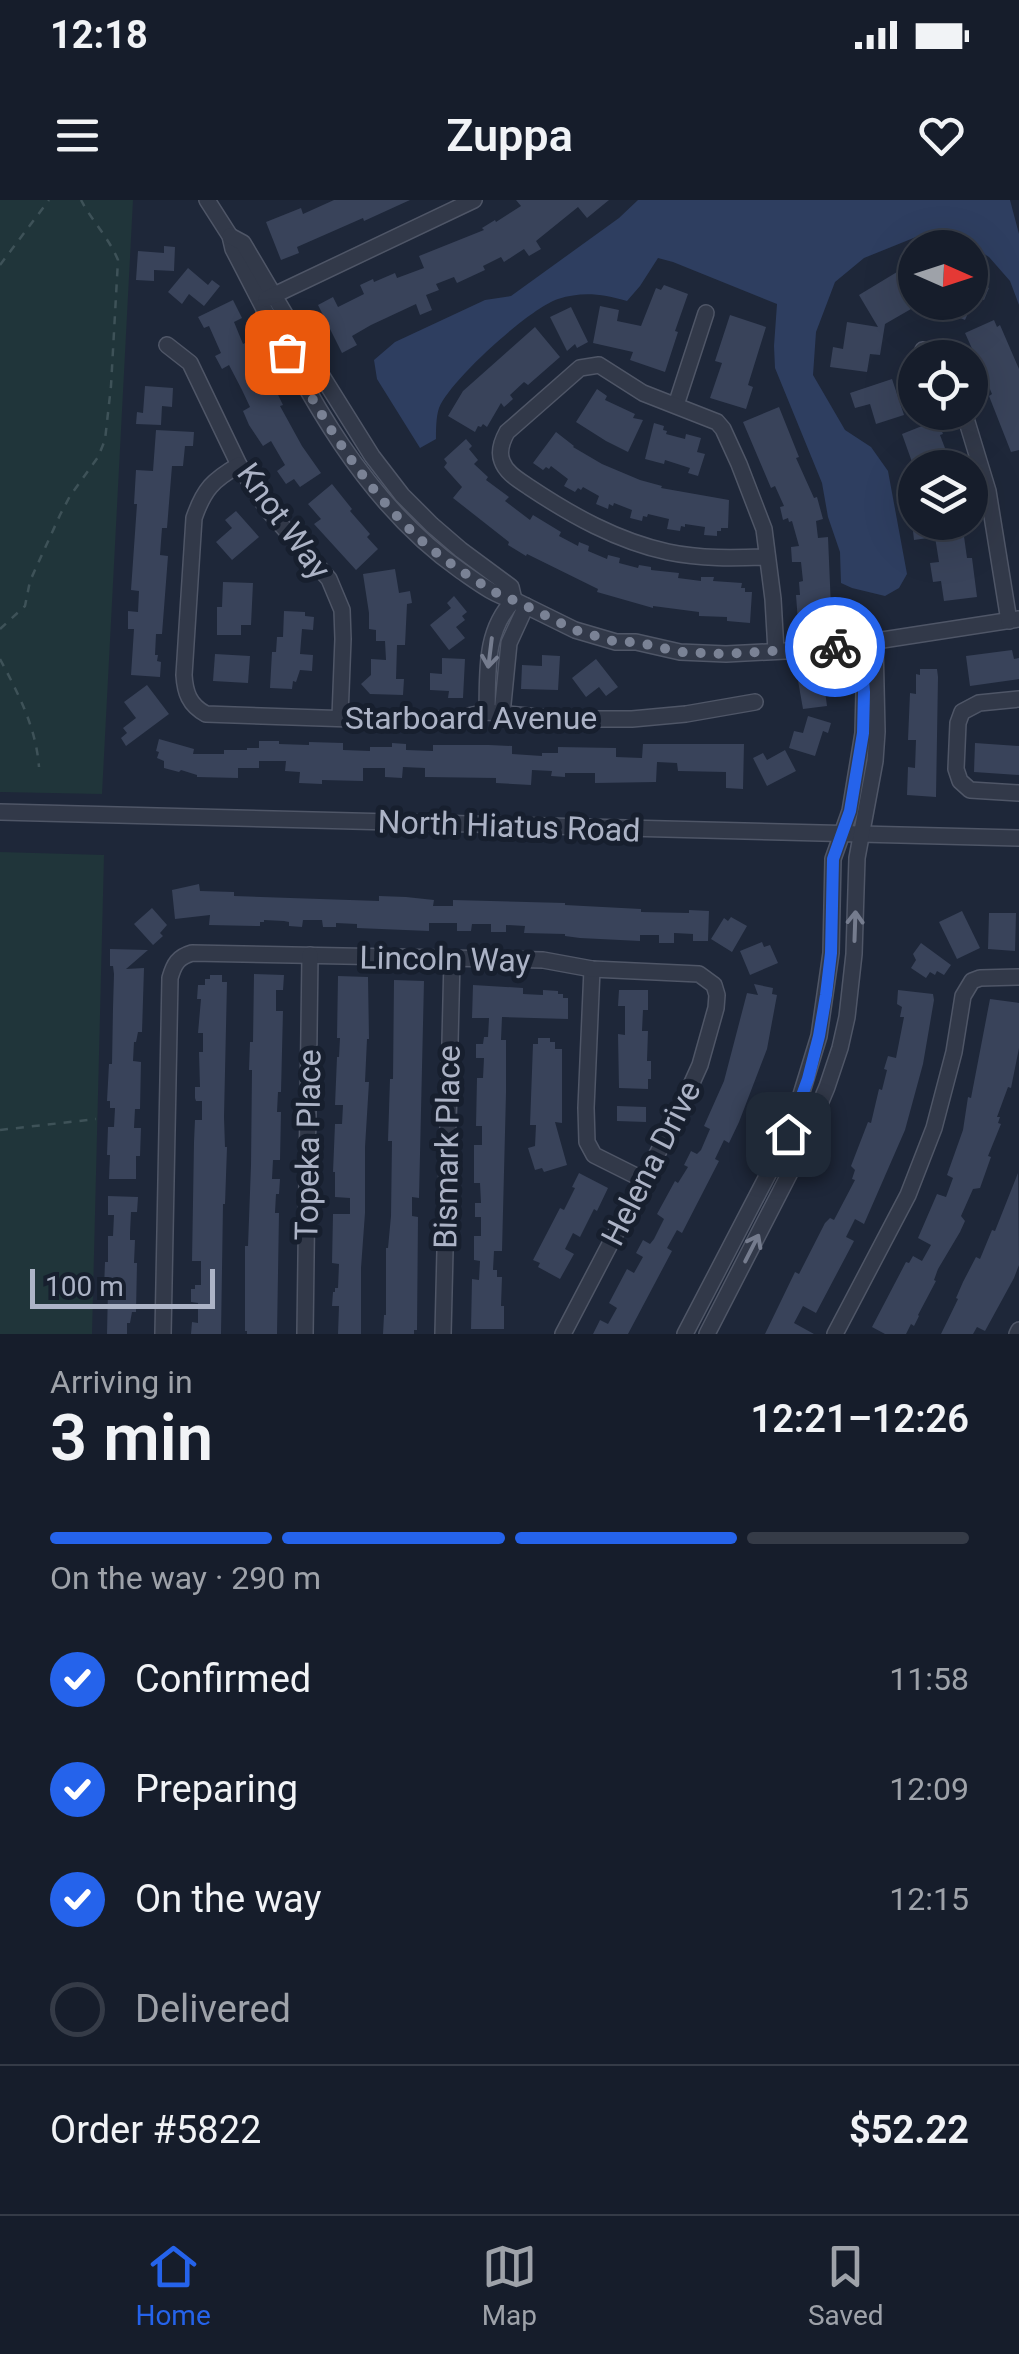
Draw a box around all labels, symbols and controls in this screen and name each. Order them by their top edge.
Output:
text: 12:18 [50,13,148,57]
icon: menu [50,108,105,163]
icon: heart [914,108,969,163]
text: Zuppa [446,109,573,162]
north arrow [898,230,988,320]
map controls [898,230,988,540]
pin [245,310,330,395]
icon: bag [260,325,315,380]
button: locate [898,340,988,430]
button: layers [898,450,988,540]
street label: Knot Way [229,456,339,586]
courier [785,597,885,697]
icon: bike [808,620,863,675]
one-way arrow [480,636,499,669]
street label: Starboard Avenue [345,699,597,737]
street label: North Hiatus Road [377,802,641,850]
one-way arrow [845,910,864,943]
street label: Lincoln Way [359,939,531,979]
street label: Bismark Place [426,1045,468,1249]
street label: Topeka Place [287,1049,329,1241]
street label: Helena Drive [593,1074,709,1252]
pin [746,1092,831,1177]
icon: home [761,1107,816,1162]
one-way arrow [744,1233,763,1263]
scale bar [30,1264,215,1308]
text: 100 m [45,1270,124,1303]
text: Arriving in [50,1363,193,1401]
text: 12:21–12:26 [750,1397,969,1441]
text: 3 min [50,1400,213,1476]
text: On the way · 290 m [50,1559,321,1597]
icon: check [50,1652,105,1707]
text: Confirmed [135,1657,311,1701]
text: 11:58 [889,1660,969,1698]
icon: check [50,1762,105,1817]
text: Preparing [135,1767,298,1811]
text: 12:09 [889,1770,969,1808]
icon: check [50,1872,105,1927]
text: On the way [135,1877,321,1921]
text: 12:15 [889,1880,969,1918]
text: Delivered [135,1987,291,2031]
text: Order #5822 [50,2108,261,2152]
text: $52.22 [849,2108,969,2152]
tab: Home [135,2239,211,2332]
tab: Map [482,2239,537,2332]
tab: Saved [808,2239,884,2332]

